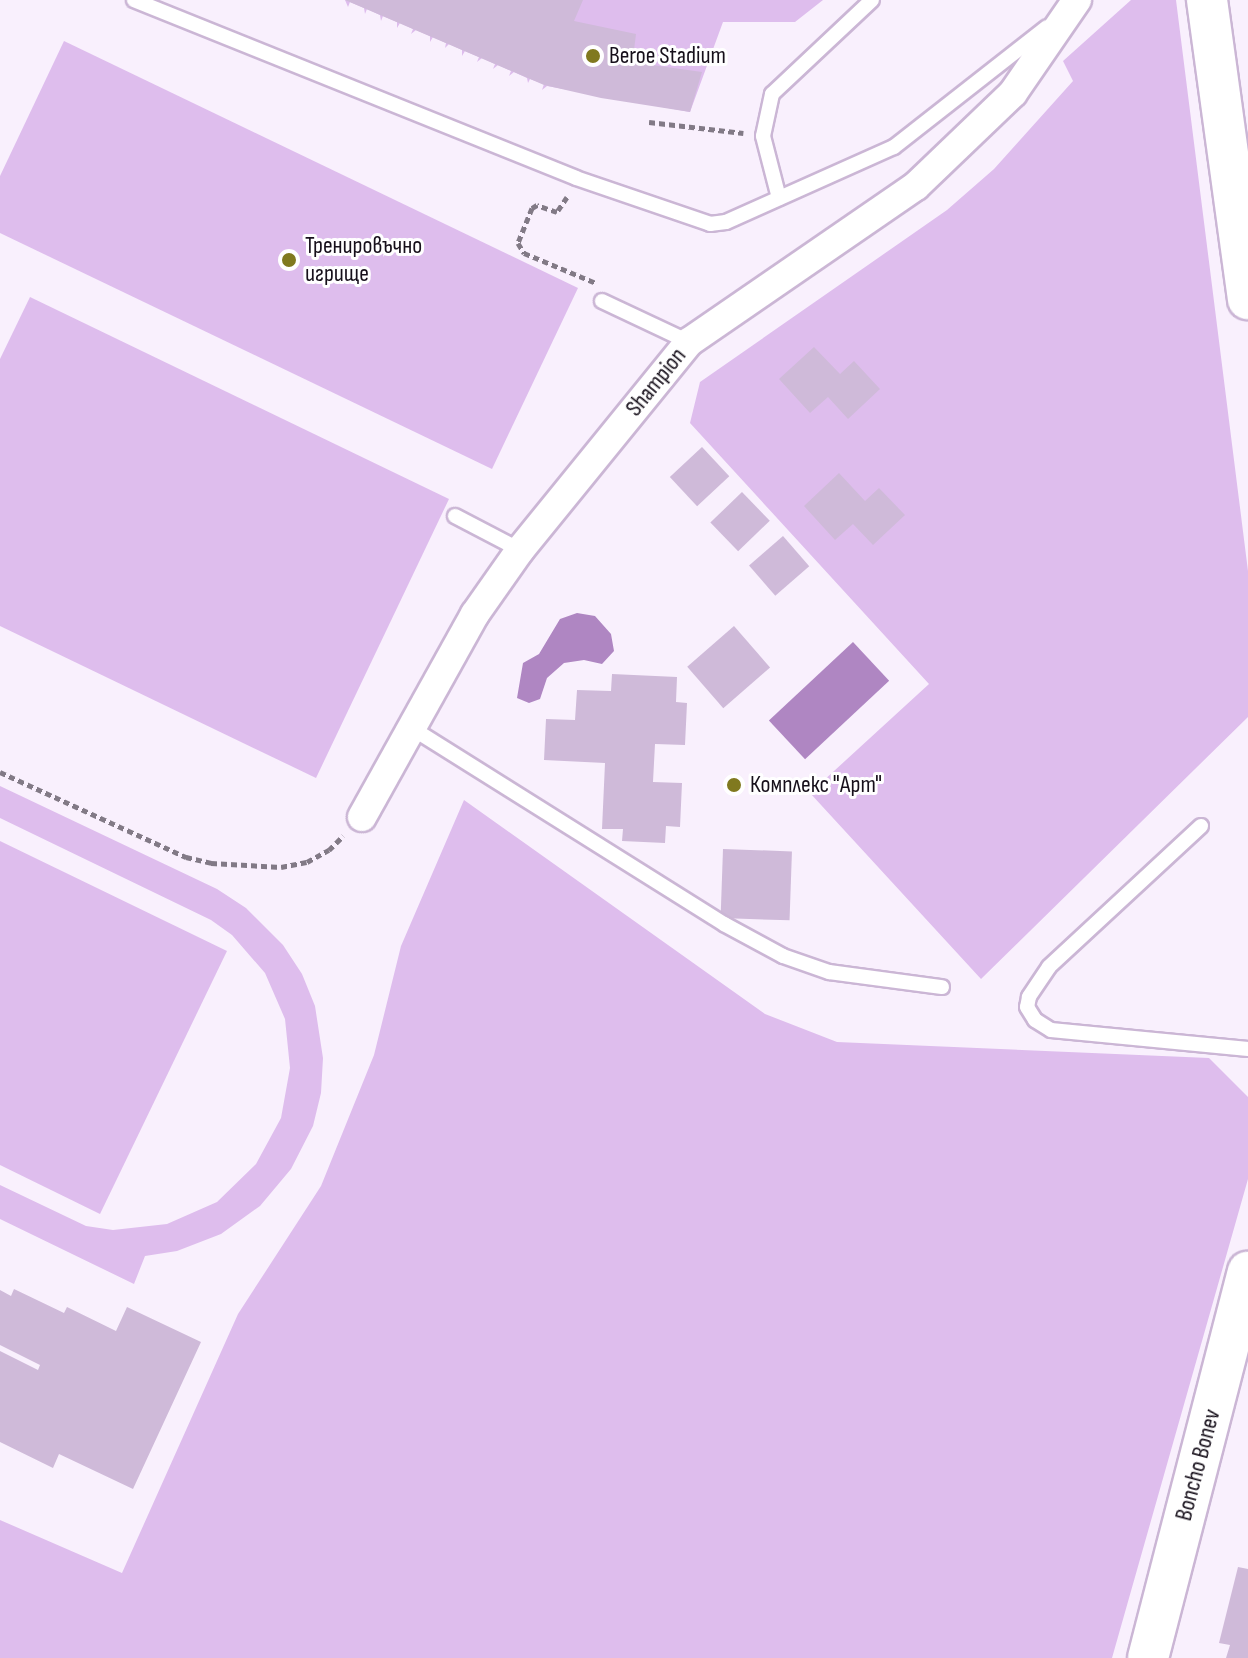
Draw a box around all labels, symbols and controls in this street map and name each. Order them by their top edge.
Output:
place label: Beroe Stadium [609,42,726,70]
marker: Beroe Stadium [584,47,602,65]
place label: Тренировъчно игрище [305,232,422,288]
marker: Тренировъчно игрище [280,251,298,269]
street label: Shampion [620,342,692,422]
place label: Комплекс "Арт" [750,771,882,799]
marker: Комплекс "Арт" [725,776,743,794]
street label: Boncho Bonev [1169,1406,1227,1524]

